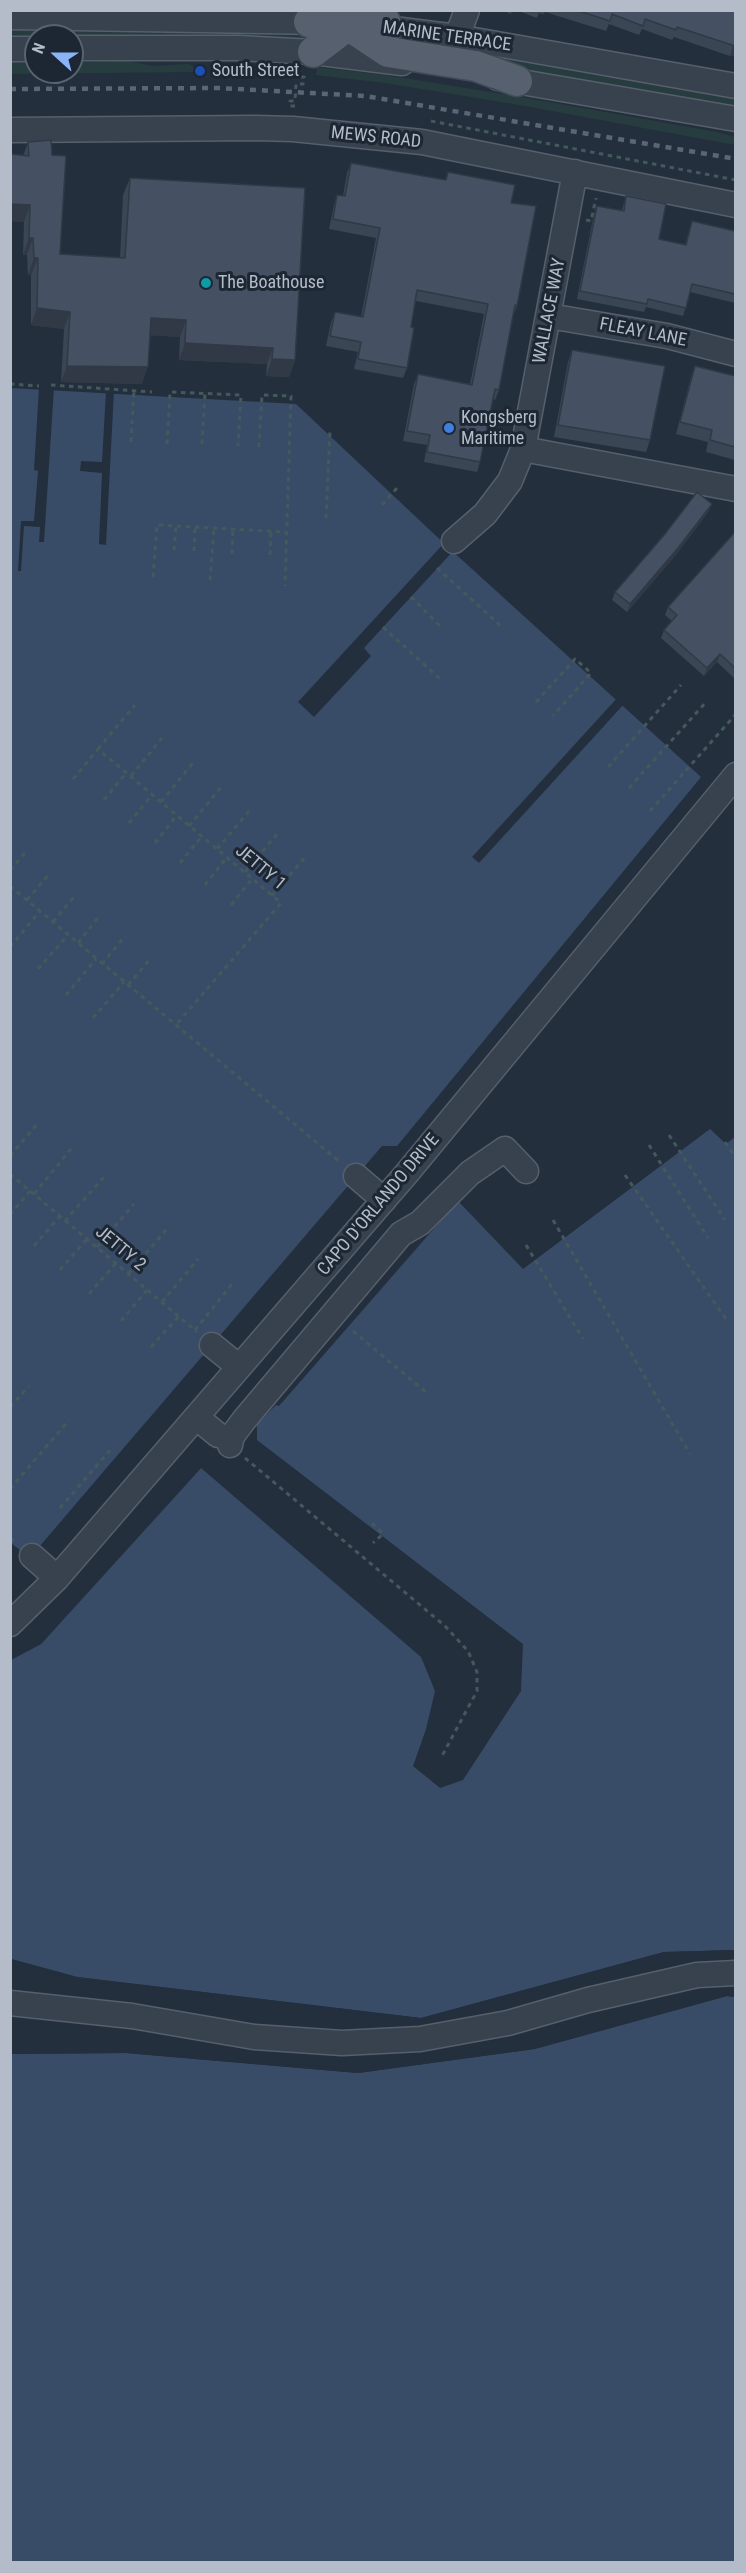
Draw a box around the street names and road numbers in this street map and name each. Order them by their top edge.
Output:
street label: MARINE TERRACE [381,17,513,57]
street label: MEWS ROAD [330,123,422,153]
street label: WALLACE WAY [529,256,571,366]
street label: FLEAY LANE [597,314,689,352]
street label: JETTY 1 [230,841,290,895]
street label: CAPO D'ORLANDO DRIVE [313,1130,445,1280]
street label: JETTY 2 [90,1222,150,1276]

